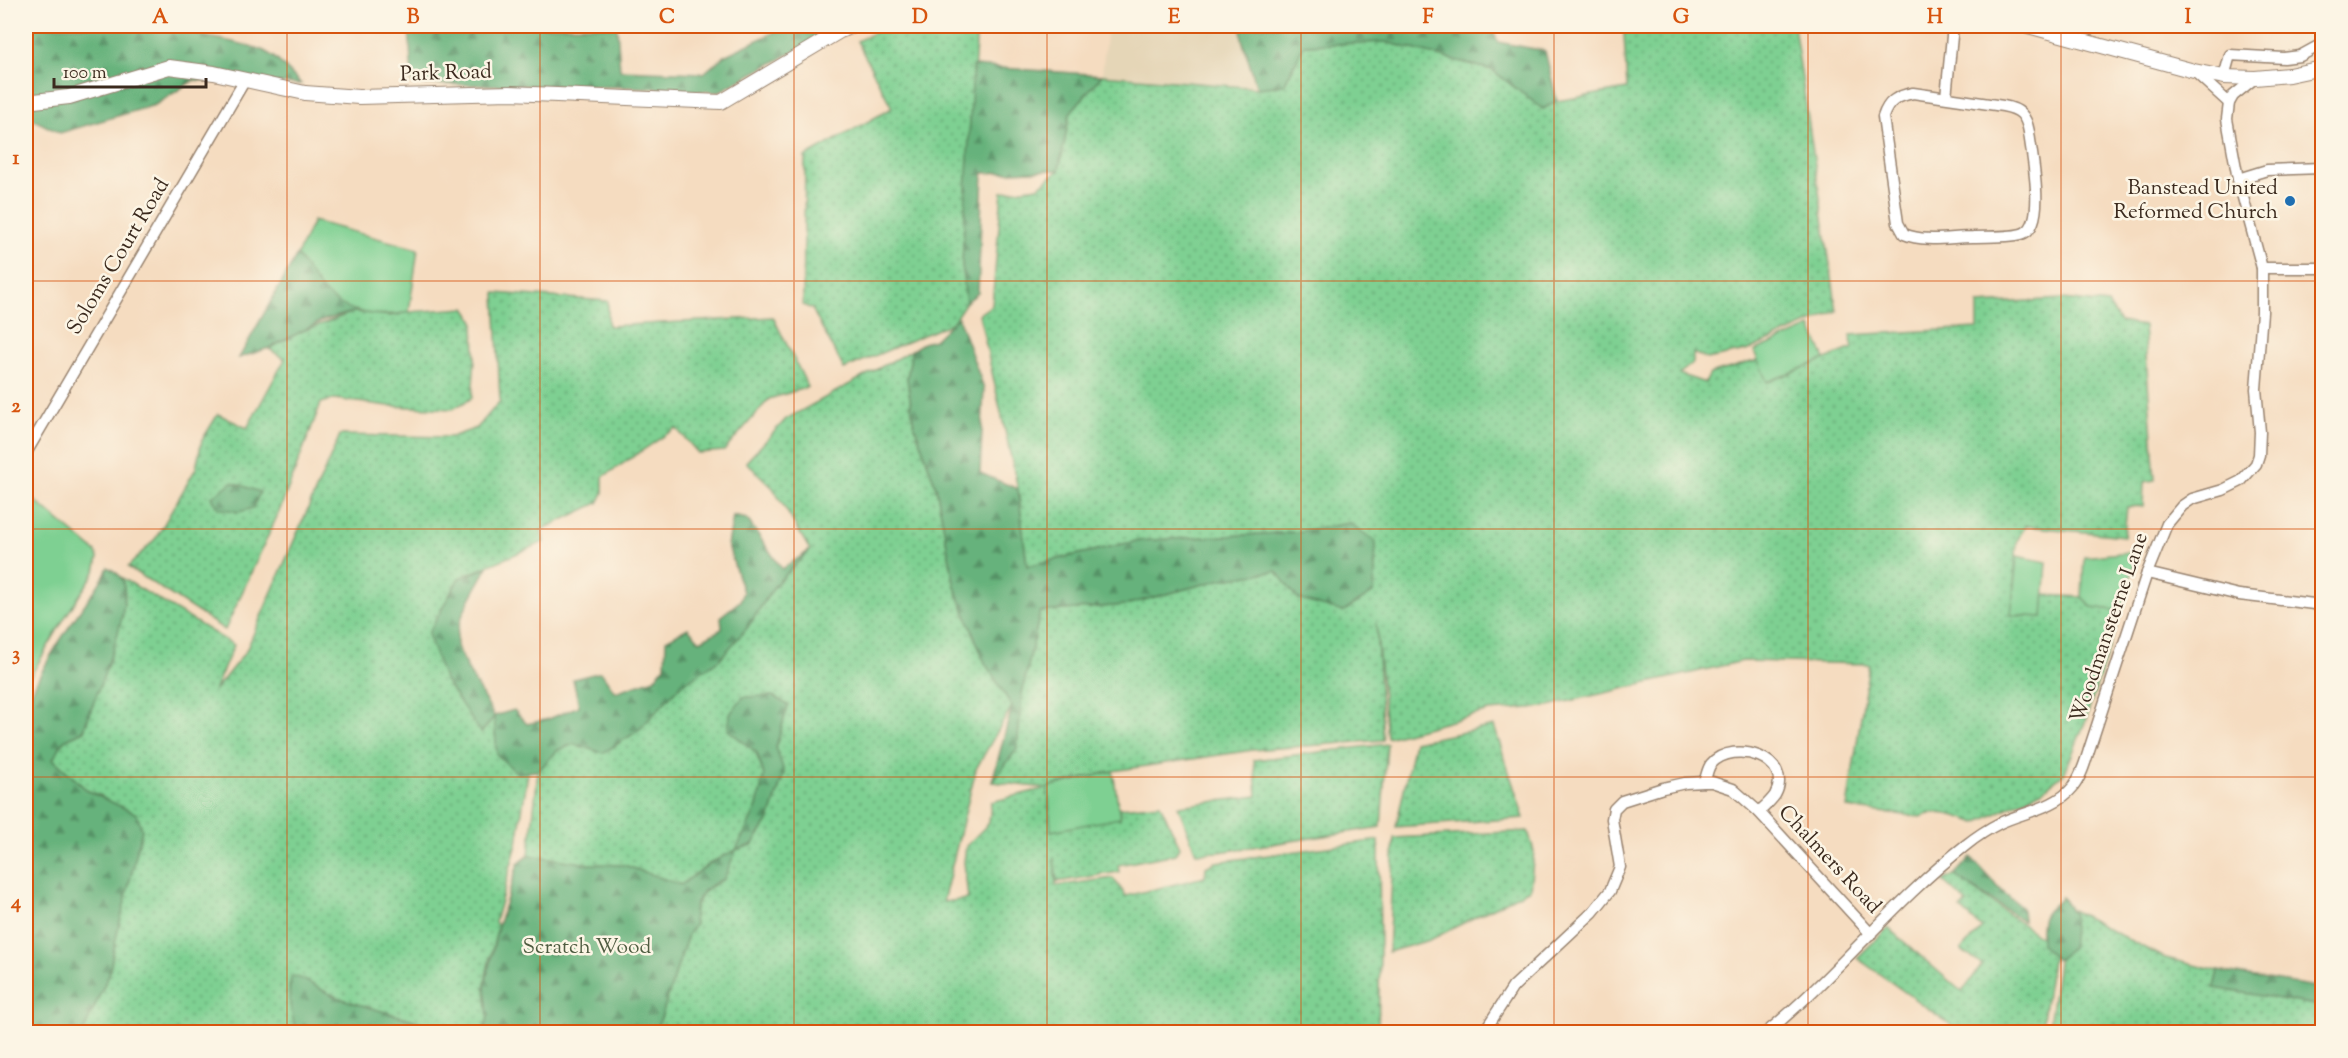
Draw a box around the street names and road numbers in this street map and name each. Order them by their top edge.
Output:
street label: Park Road [400,57,493,91]
street label: Soloms Court Road [60,173,178,341]
street label: Woodmansterne Lane [2063,529,2157,727]
street label: Chalmers Road [1770,799,1888,921]

